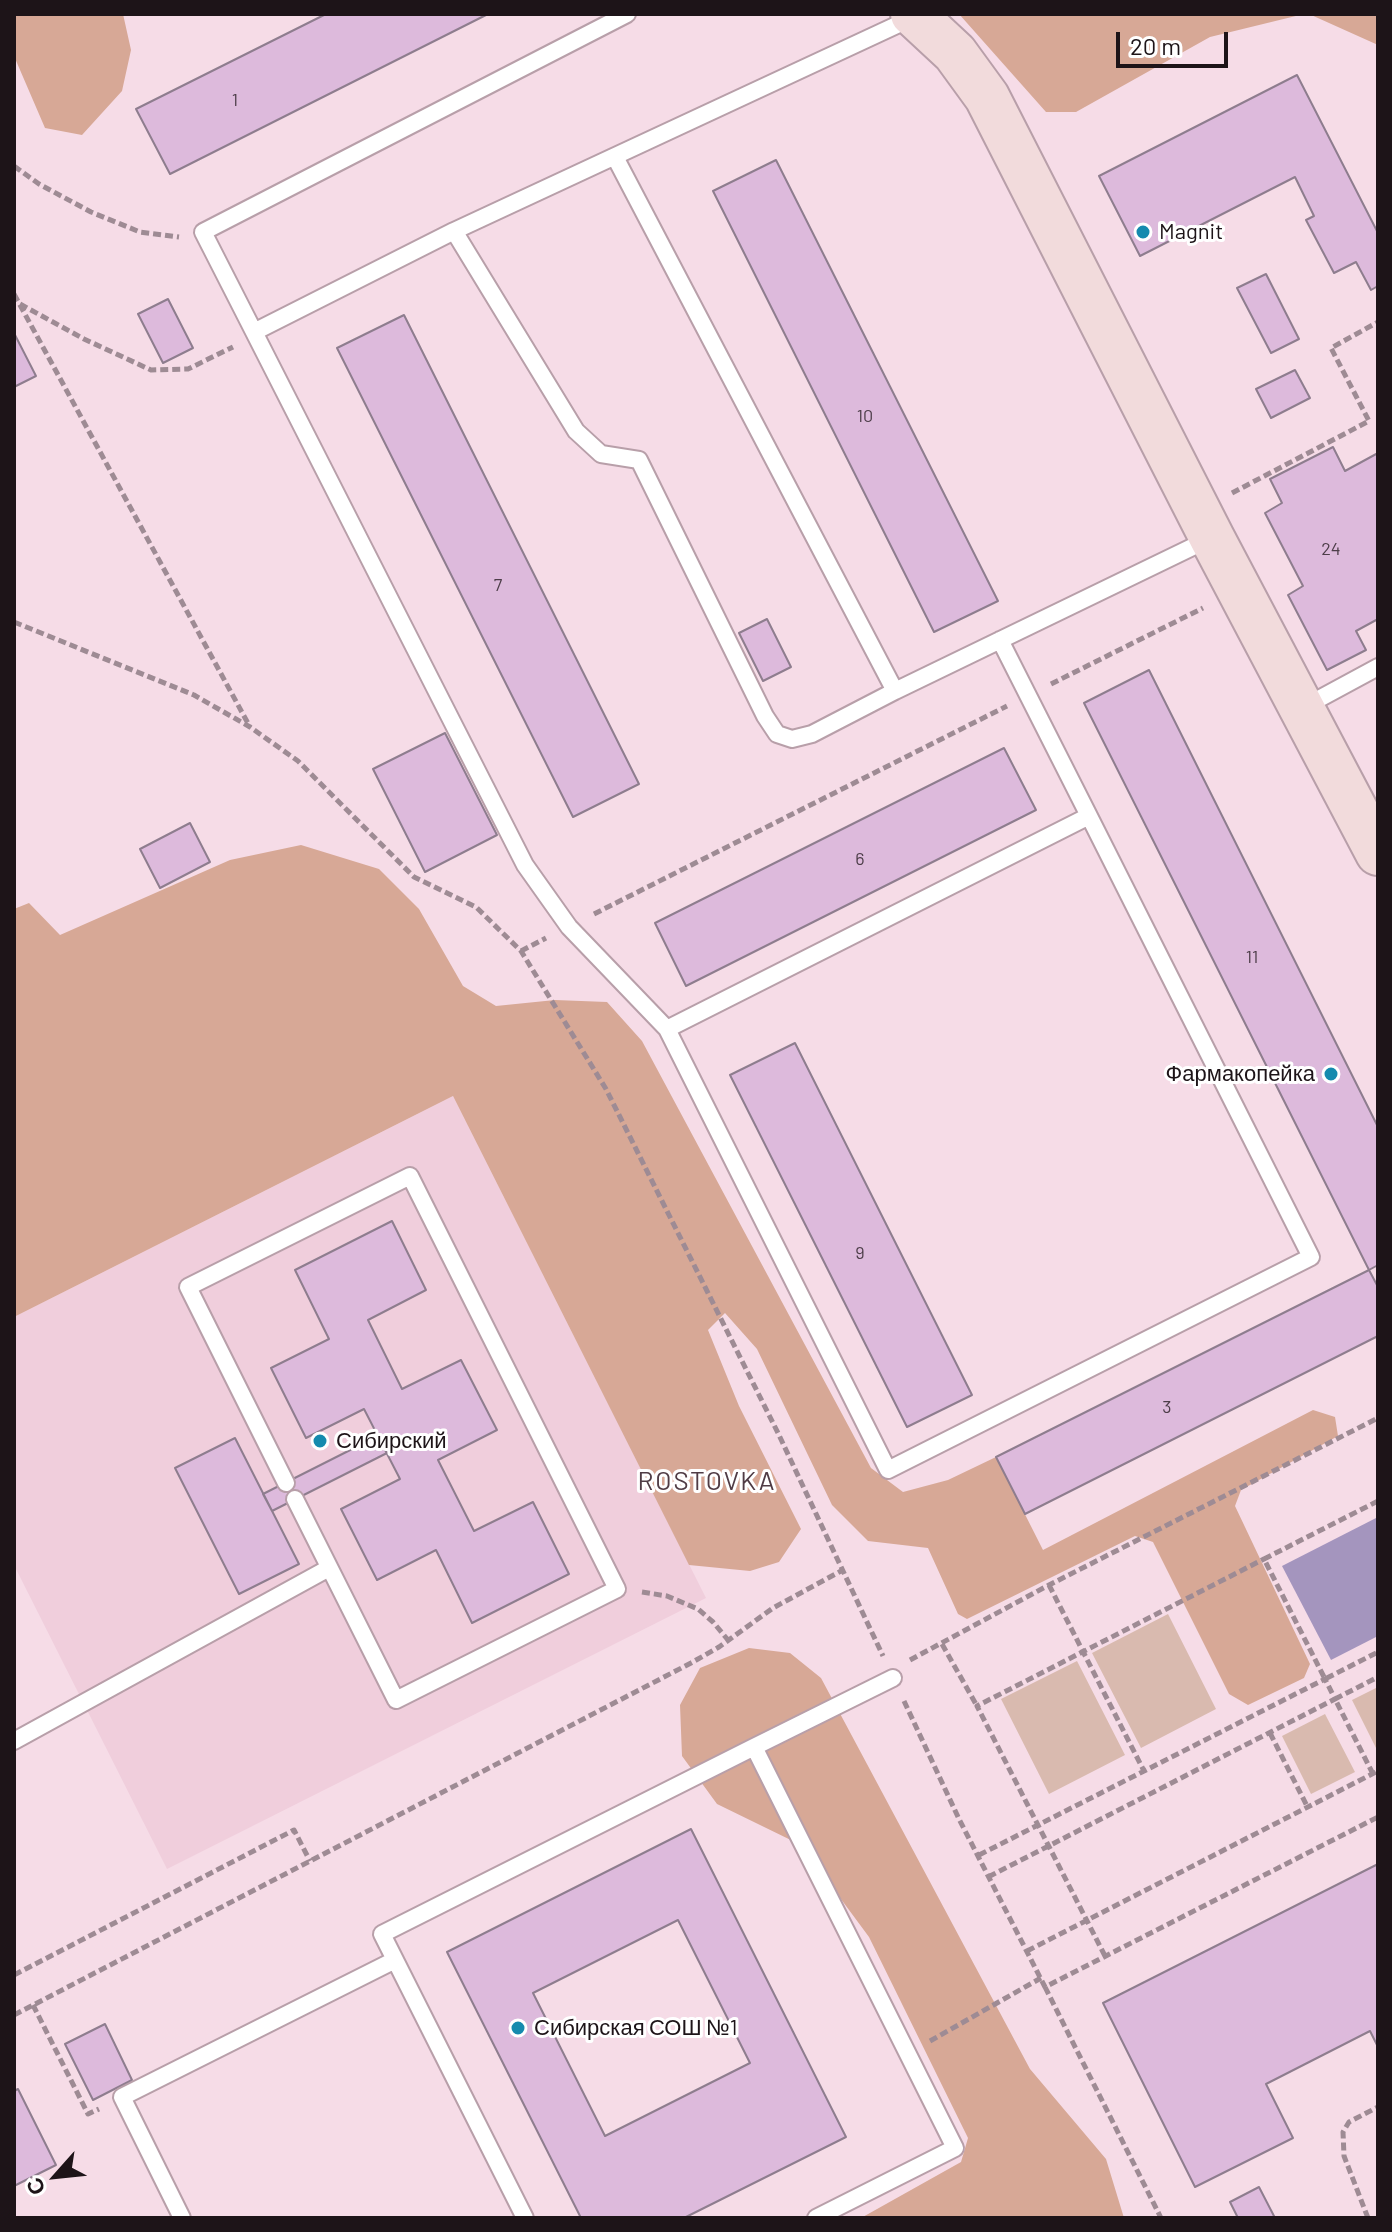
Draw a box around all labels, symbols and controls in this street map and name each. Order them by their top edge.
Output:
scale bar [1120,16,1232,66]
text: 20 m [1130,31,1181,60]
house number: 1 [232,89,238,111]
place label: Magnit [1159,219,1223,245]
marker: Magnit [1134,223,1152,241]
house number: 10 [857,405,873,427]
house number: 24 [1321,538,1341,560]
house number: 7 [494,574,502,596]
house number: 6 [855,848,865,870]
house number: 11 [1246,946,1258,968]
place label: Фармакопейка [1166,1061,1315,1087]
marker: Фармакопейка [1322,1065,1340,1083]
house number: 9 [855,1242,865,1264]
house number: 3 [1162,1396,1172,1418]
place label: Сибирский [336,1428,447,1454]
marker: Сибирский [311,1432,329,1450]
district label: ROSTOVKA [637,1465,777,1497]
place label: Сибирская СОШ №1 [534,2015,737,2041]
marker: Сибирская СОШ №1 [509,2019,527,2037]
north arrow [16,2136,96,2216]
text: С [19,2174,50,2200]

